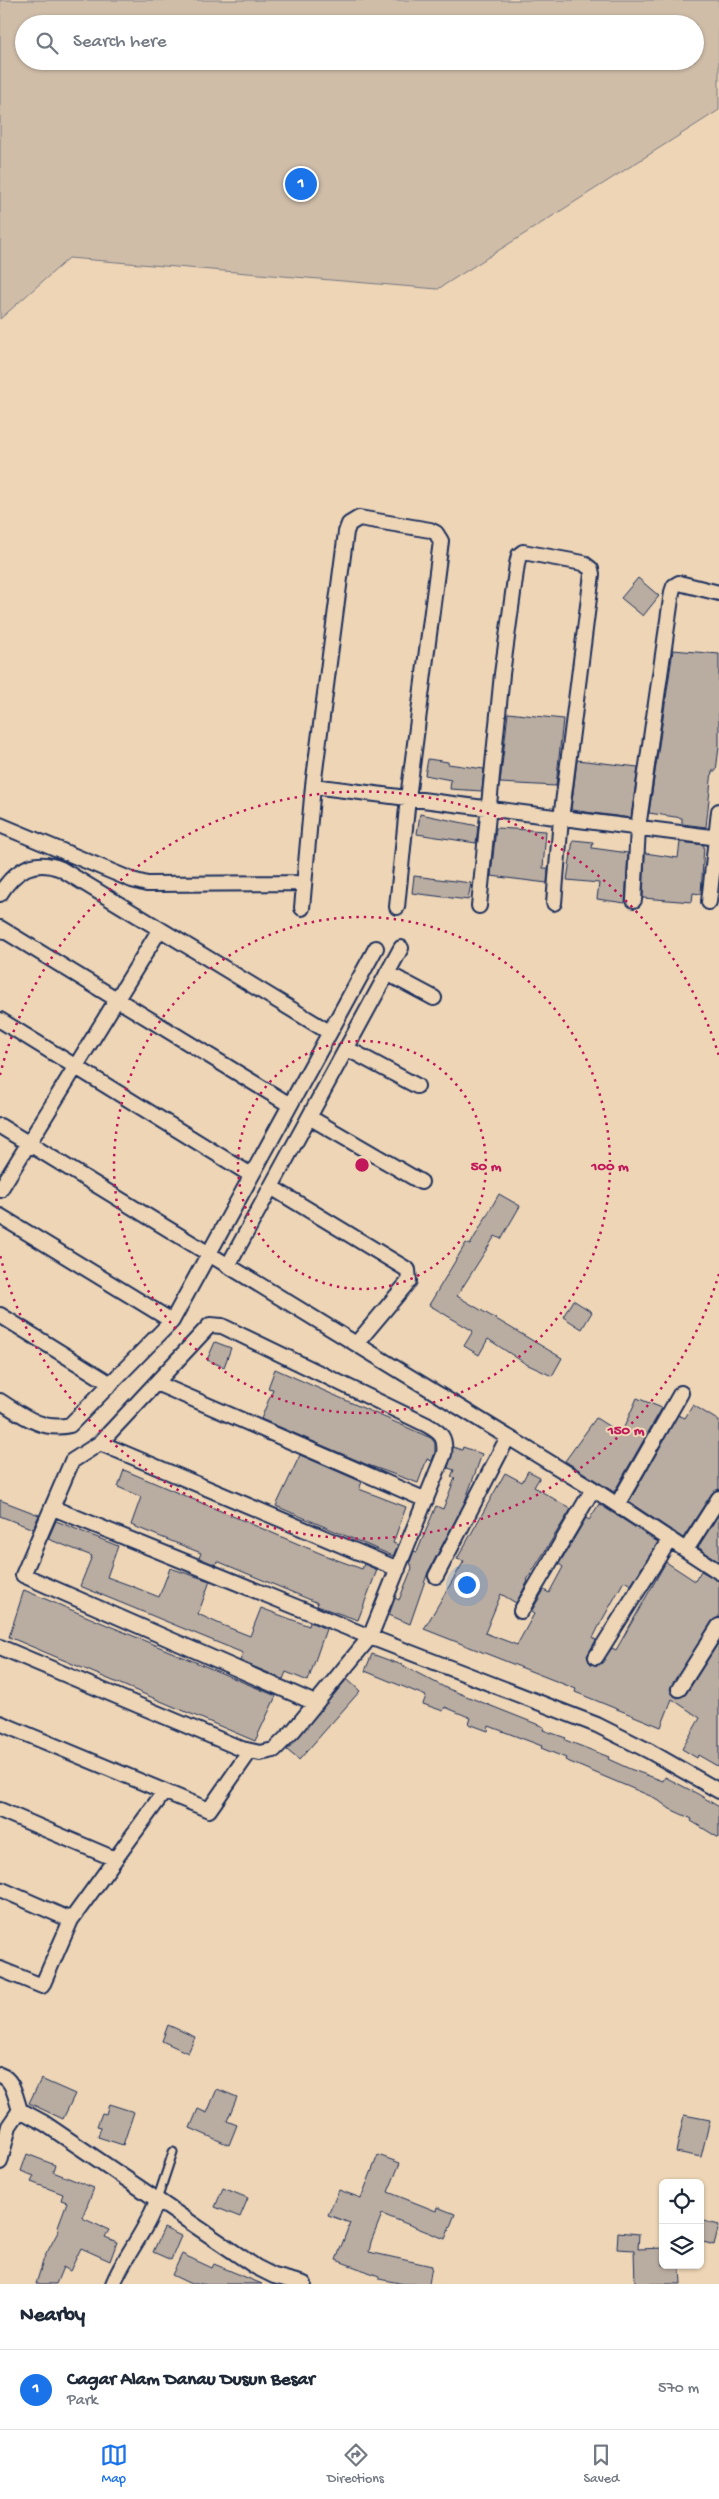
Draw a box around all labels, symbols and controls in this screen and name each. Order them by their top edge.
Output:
search box [15,15,704,70]
icon: search [33,29,61,57]
text: Search here [73,31,167,54]
pin: 1 [285,165,317,203]
centre of rings [353,1156,371,1174]
text: 50 m [471,1158,502,1176]
text: 100 m [590,1158,629,1176]
text: 150 m [607,1422,645,1440]
your location [454,1572,480,1598]
map controls [659,2179,704,2269]
button: locate [659,2179,704,2224]
button: layers [659,2224,704,2269]
text: Nearby [20,2304,85,2329]
text: Cagar Alam Danau Dusun Besar [67,2369,315,2392]
text: 1 [33,2380,39,2399]
text: 570 m [658,2380,699,2399]
text: Park [67,2392,98,2411]
tab: Map [100,2441,128,2488]
tab: Directions [327,2441,384,2488]
tab: Saved [583,2441,619,2488]

